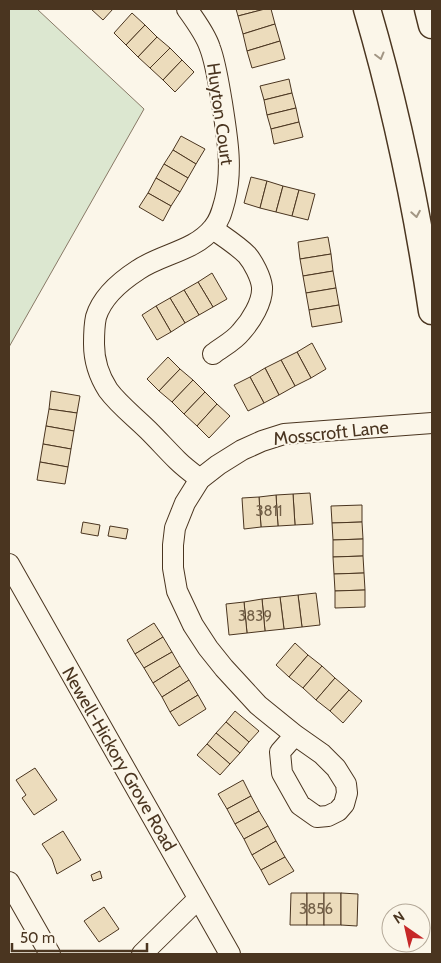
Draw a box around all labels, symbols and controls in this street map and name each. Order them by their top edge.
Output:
one-way arrow [374,51,385,60]
street label: Huyton Court [202,61,238,167]
one-way arrow [411,210,421,218]
street label: Mosscroft Lane [272,416,390,450]
house number: 3811 [256,502,283,520]
house number: 3839 [238,607,272,625]
street label: Newell-Hickory Grove Road [57,663,181,855]
house number: 3856 [299,900,333,918]
north arrow [381,903,431,953]
text: N [390,907,408,927]
scale bar [12,920,148,952]
text: 50 m [20,929,55,947]

